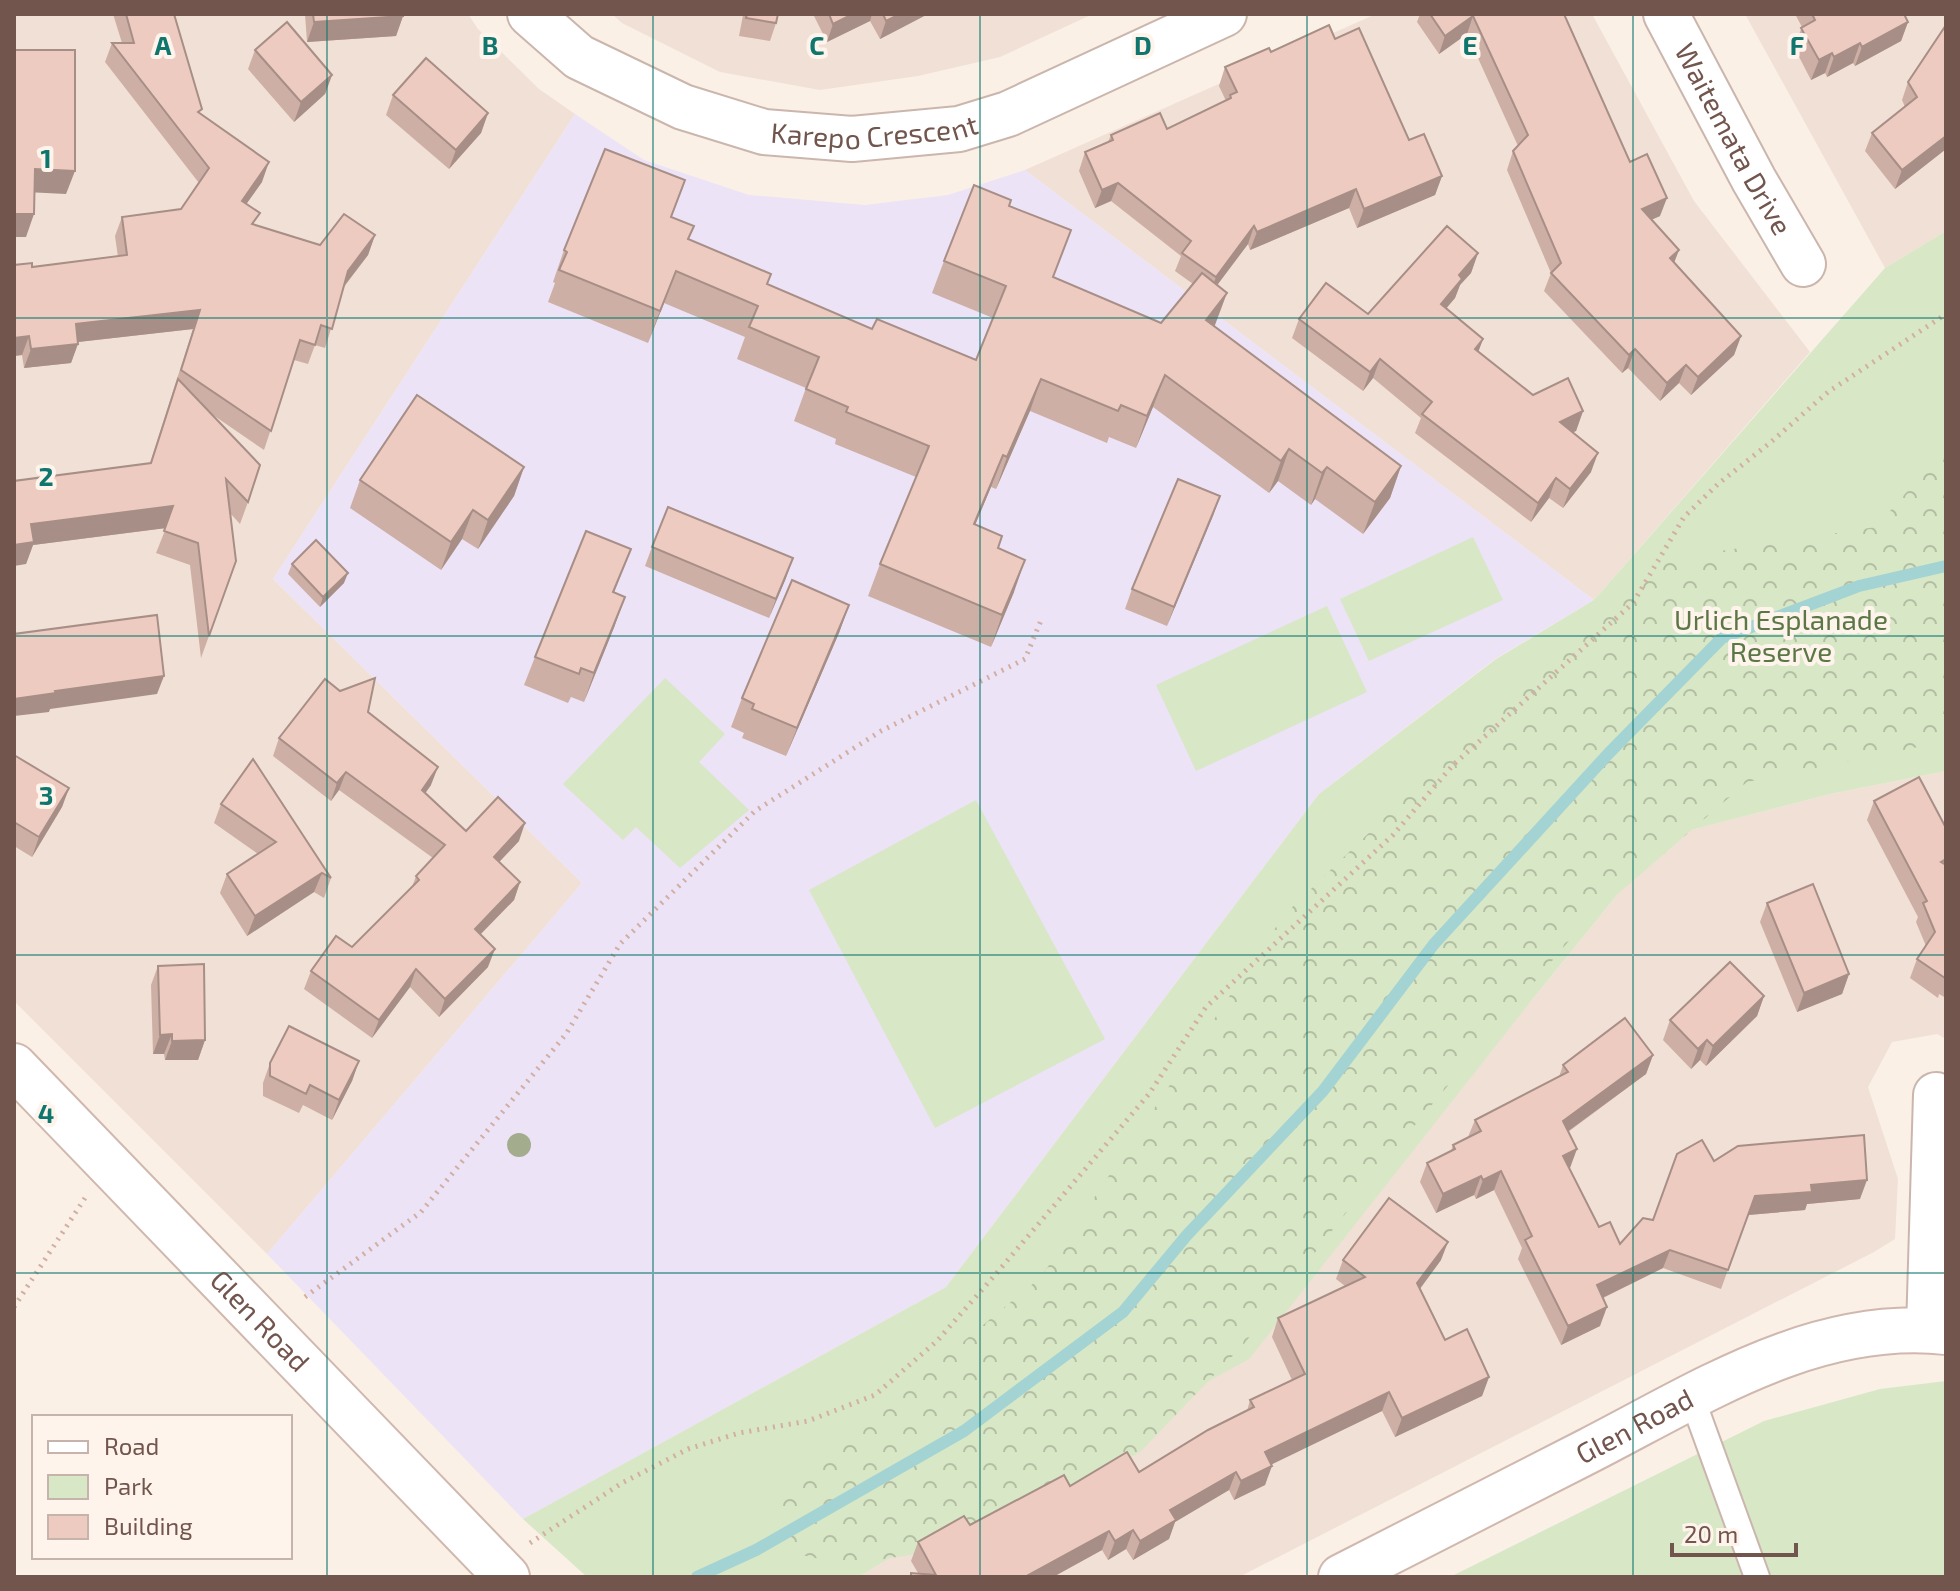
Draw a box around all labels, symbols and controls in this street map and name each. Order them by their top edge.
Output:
text: A [155,29,172,60]
text: B [482,29,498,60]
text: C [809,29,825,60]
text: D [1134,29,1152,60]
text: E [1462,29,1478,60]
text: F [1790,29,1804,60]
street label: Waitemata Drive [1668,37,1800,240]
street label: Karepo Crescent [769,106,982,156]
text: 1 [40,142,52,173]
text: 2 [38,460,54,491]
park label: Urlich Esplanade Reserve [1674,602,1888,668]
text: 3 [39,779,53,810]
text: 4 [38,1097,54,1128]
street label: Glen Road [204,1262,317,1378]
street label: Glen Road [1570,1381,1699,1470]
legend [32,1415,292,1559]
text: Road [104,1431,159,1460]
text: Park [104,1471,153,1500]
scale bar [1672,1507,1796,1557]
text: Building [104,1511,193,1540]
text: 20 m [1684,1519,1738,1548]

